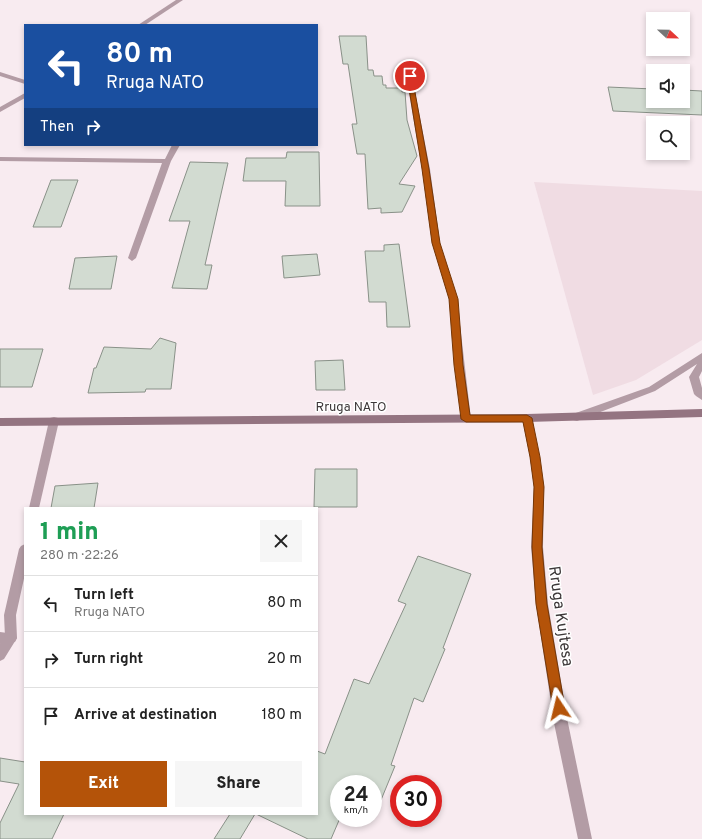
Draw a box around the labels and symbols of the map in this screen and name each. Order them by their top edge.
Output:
north arrow [646,12,690,56]
pin [393,59,427,93]
street label: Rruga NATO [316,400,386,416]
street label: Rruga Kujtesa [543,565,577,668]
position arrow [538,687,580,729]
speed limit sign: 30 [390,775,442,827]

